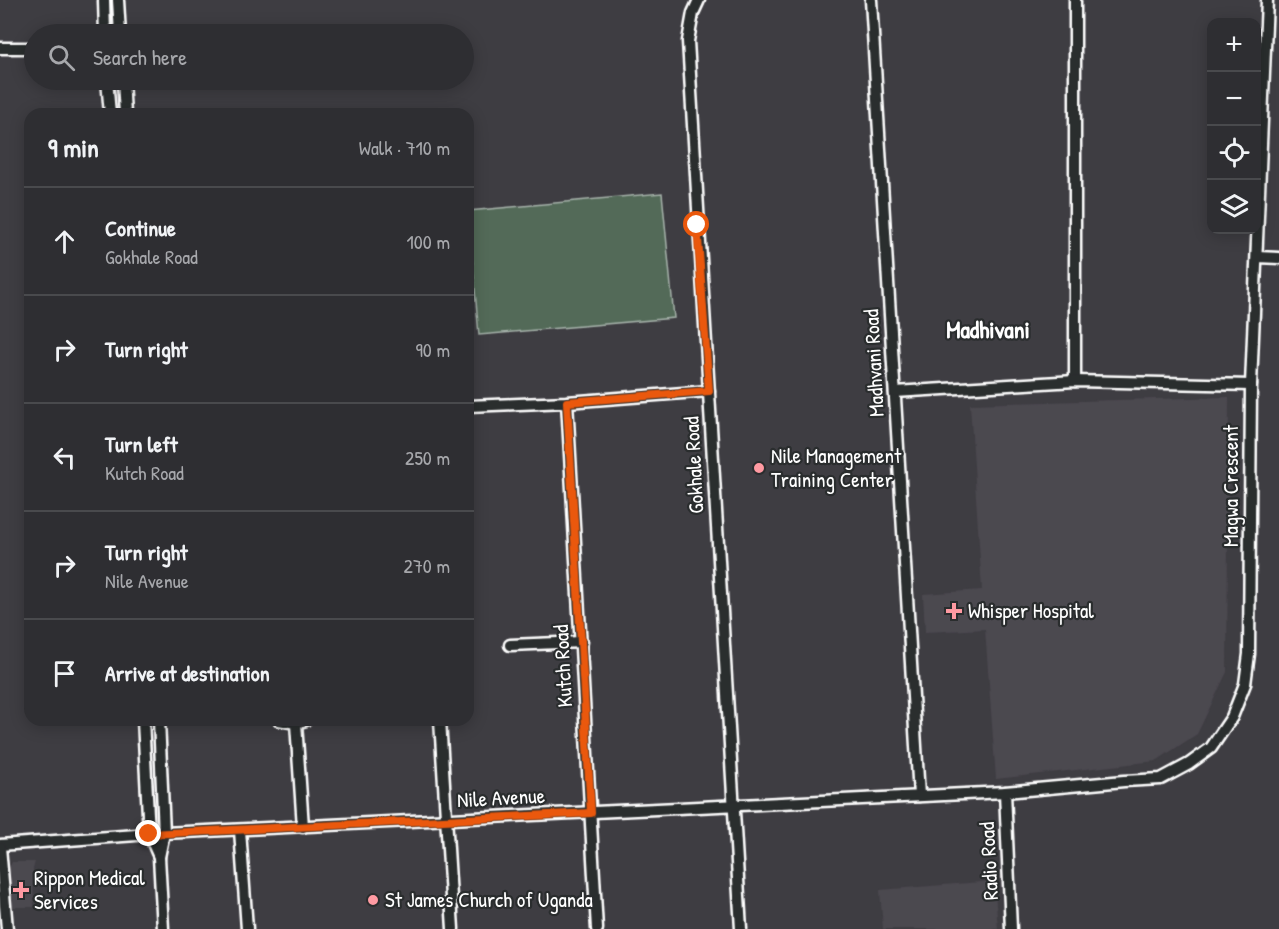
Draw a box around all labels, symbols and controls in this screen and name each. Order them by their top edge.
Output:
map controls [1207,18,1261,234]
button: + [1207,18,1261,72]
search box [24,24,474,90]
icon: search [45,41,78,74]
text: Search here [93,42,187,72]
button: − [1207,72,1261,126]
button: locate [1207,126,1261,180]
text: 9 min [48,130,99,165]
text: Walk · 710 m [359,134,450,161]
button: layers [1207,180,1261,234]
route start [683,211,709,237]
text: Continue [105,213,176,243]
icon: ahead [48,225,81,258]
text: 100 m [407,228,450,255]
text: Gokhale Road [105,243,198,270]
street label: Madhvani Road [856,308,891,418]
district label: Madhivani [946,313,1030,345]
icon: right [48,333,81,366]
text: Turn right [105,334,188,364]
text: 90 m [416,336,450,363]
street label: Gokhale Road [676,416,711,514]
street label: Magwa Crescent [1216,424,1245,547]
text: Turn left [105,429,178,459]
icon: left [48,441,81,474]
place label: Nile Management Training Center [771,441,902,494]
text: 250 m [405,444,450,471]
text: Kutch Road [105,459,184,486]
marker: Nile Management Training Center [752,461,766,475]
text: Turn right [105,537,188,567]
icon: right [48,549,81,582]
text: 270 m [404,552,450,579]
text: Nile Avenue [105,567,189,594]
place label: Whisper Hospital [968,596,1094,625]
marker: Whisper Hospital [945,602,963,620]
street label: Kutch Road [546,624,579,708]
icon: arrive [48,657,81,690]
text: Arrive at destination [105,658,270,688]
street label: Nile Avenue [456,781,546,814]
route end [135,820,161,846]
street label: Radio Road [972,821,1005,901]
place label: Rippon Medical Services [34,863,145,916]
marker: Rippon Medical Services [12,881,30,899]
place label: St James Church of Uganda [385,885,593,914]
marker: St James Church of Uganda [366,893,380,907]

